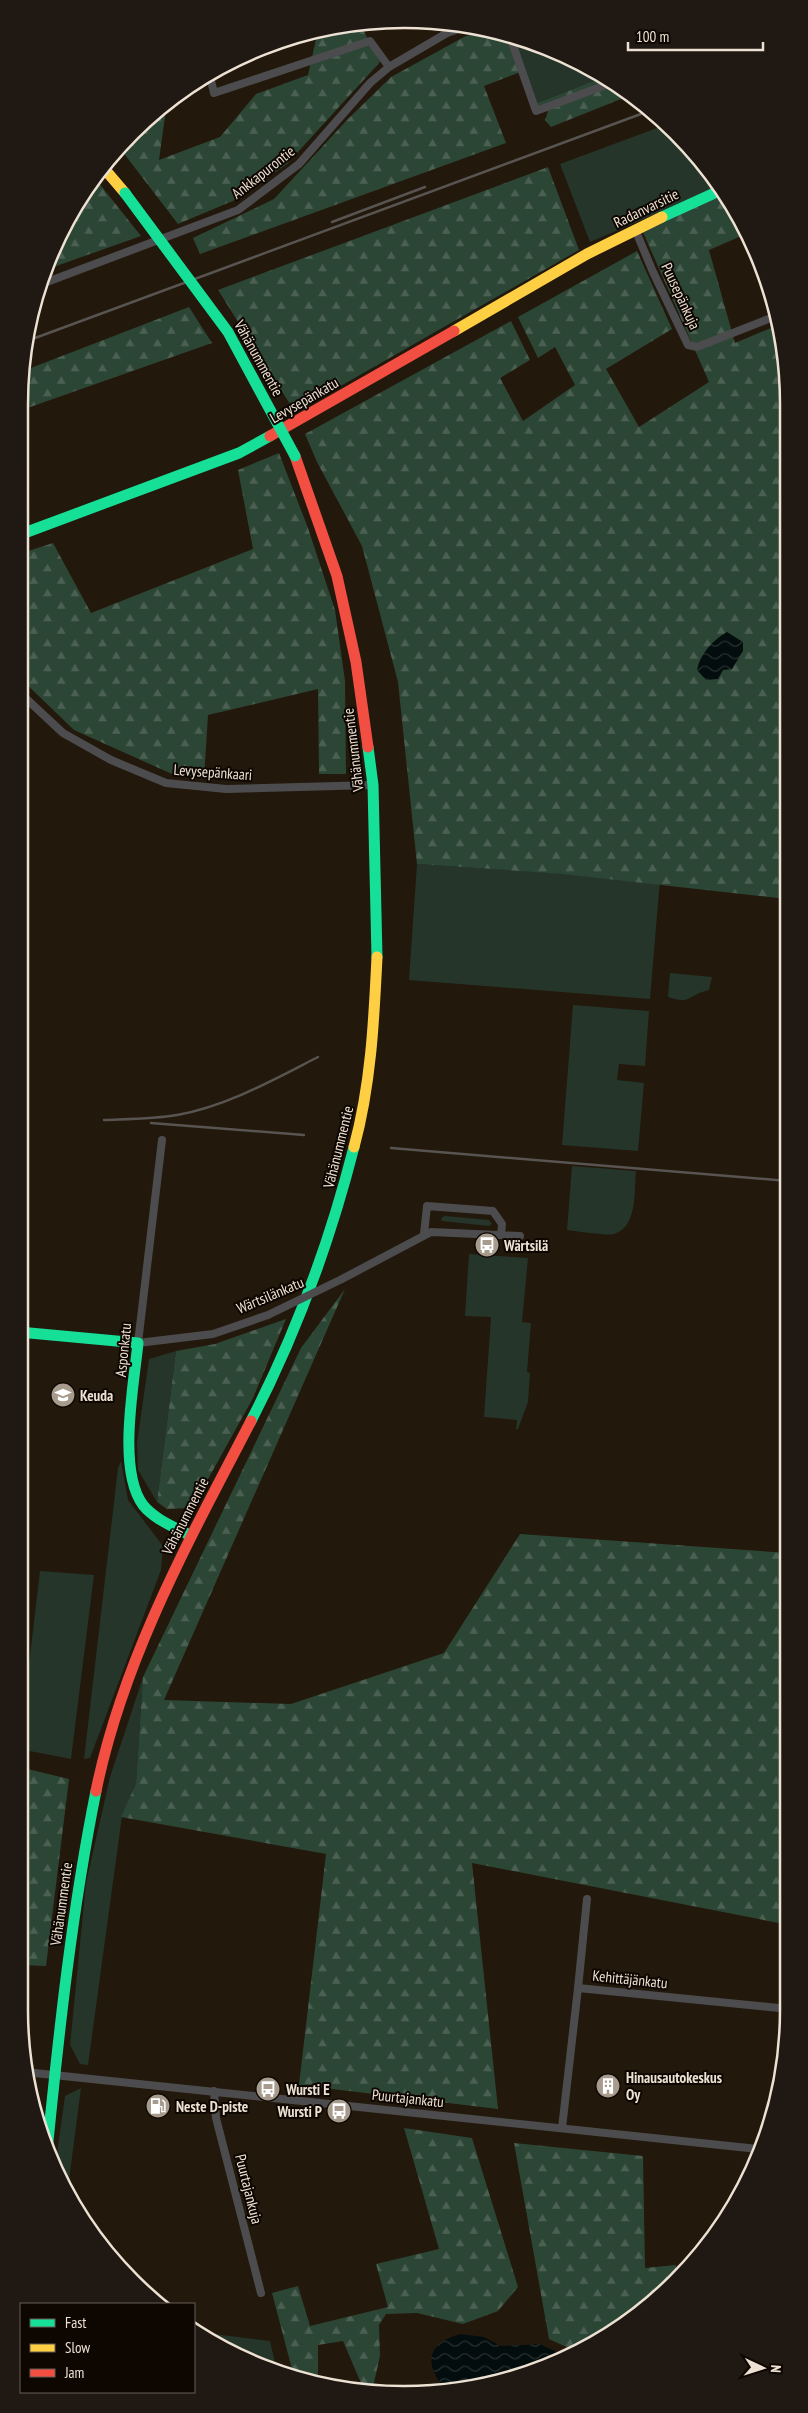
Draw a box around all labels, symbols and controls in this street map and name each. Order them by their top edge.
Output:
scale bar [628,20,763,52]
text: 100 m [636,27,669,46]
street label: Ankkapurontie [228,141,298,203]
street label: Radanvarsitie [610,184,682,232]
street label: Puusepänkuja [657,260,705,332]
street label: Vähänummentie [230,316,288,399]
street label: Levysepänkatu [266,373,342,427]
street label: Vähänummentie [338,707,368,794]
street label: Levysepänkaari [173,760,253,784]
street label: Vähänummentie [318,1104,357,1191]
bus stop icon: Wärtsilä [474,1232,500,1258]
place label: Wärtsilä [503,1236,548,1255]
street label: Wärtsilänkatu [234,1272,306,1318]
street label: Asponkatu [111,1322,135,1378]
school or university icon: Keuda [50,1382,76,1408]
place label: Keuda [80,1386,113,1405]
street label: Vähänummentie [157,1474,213,1559]
street label: Vähänummentie [46,1861,76,1948]
street label: Kehittäjänkatu [592,1966,668,1992]
place label: Hinausautokeskus Oy [626,2068,722,2104]
building icon: Hinausautokeskus Oy [595,2073,621,2099]
bus stop icon: Wursti E [255,2076,281,2102]
place label: Wursti E [285,2080,330,2099]
street label: Puurtajankatu [371,2085,445,2111]
fuel station icon: Neste D-piste [145,2093,171,2119]
place label: Neste D-piste [176,2097,248,2116]
bus stop icon: Wursti P [326,2098,352,2124]
place label: Wursti P [277,2102,322,2121]
street label: Puurtajankuja [231,2152,267,2226]
legend [20,2303,195,2393]
text: Fast [65,2313,86,2332]
text: Slow [65,2338,90,2357]
north arrow [738,2343,788,2393]
text: Jam [64,2363,84,2382]
text: N [767,2365,785,2373]

